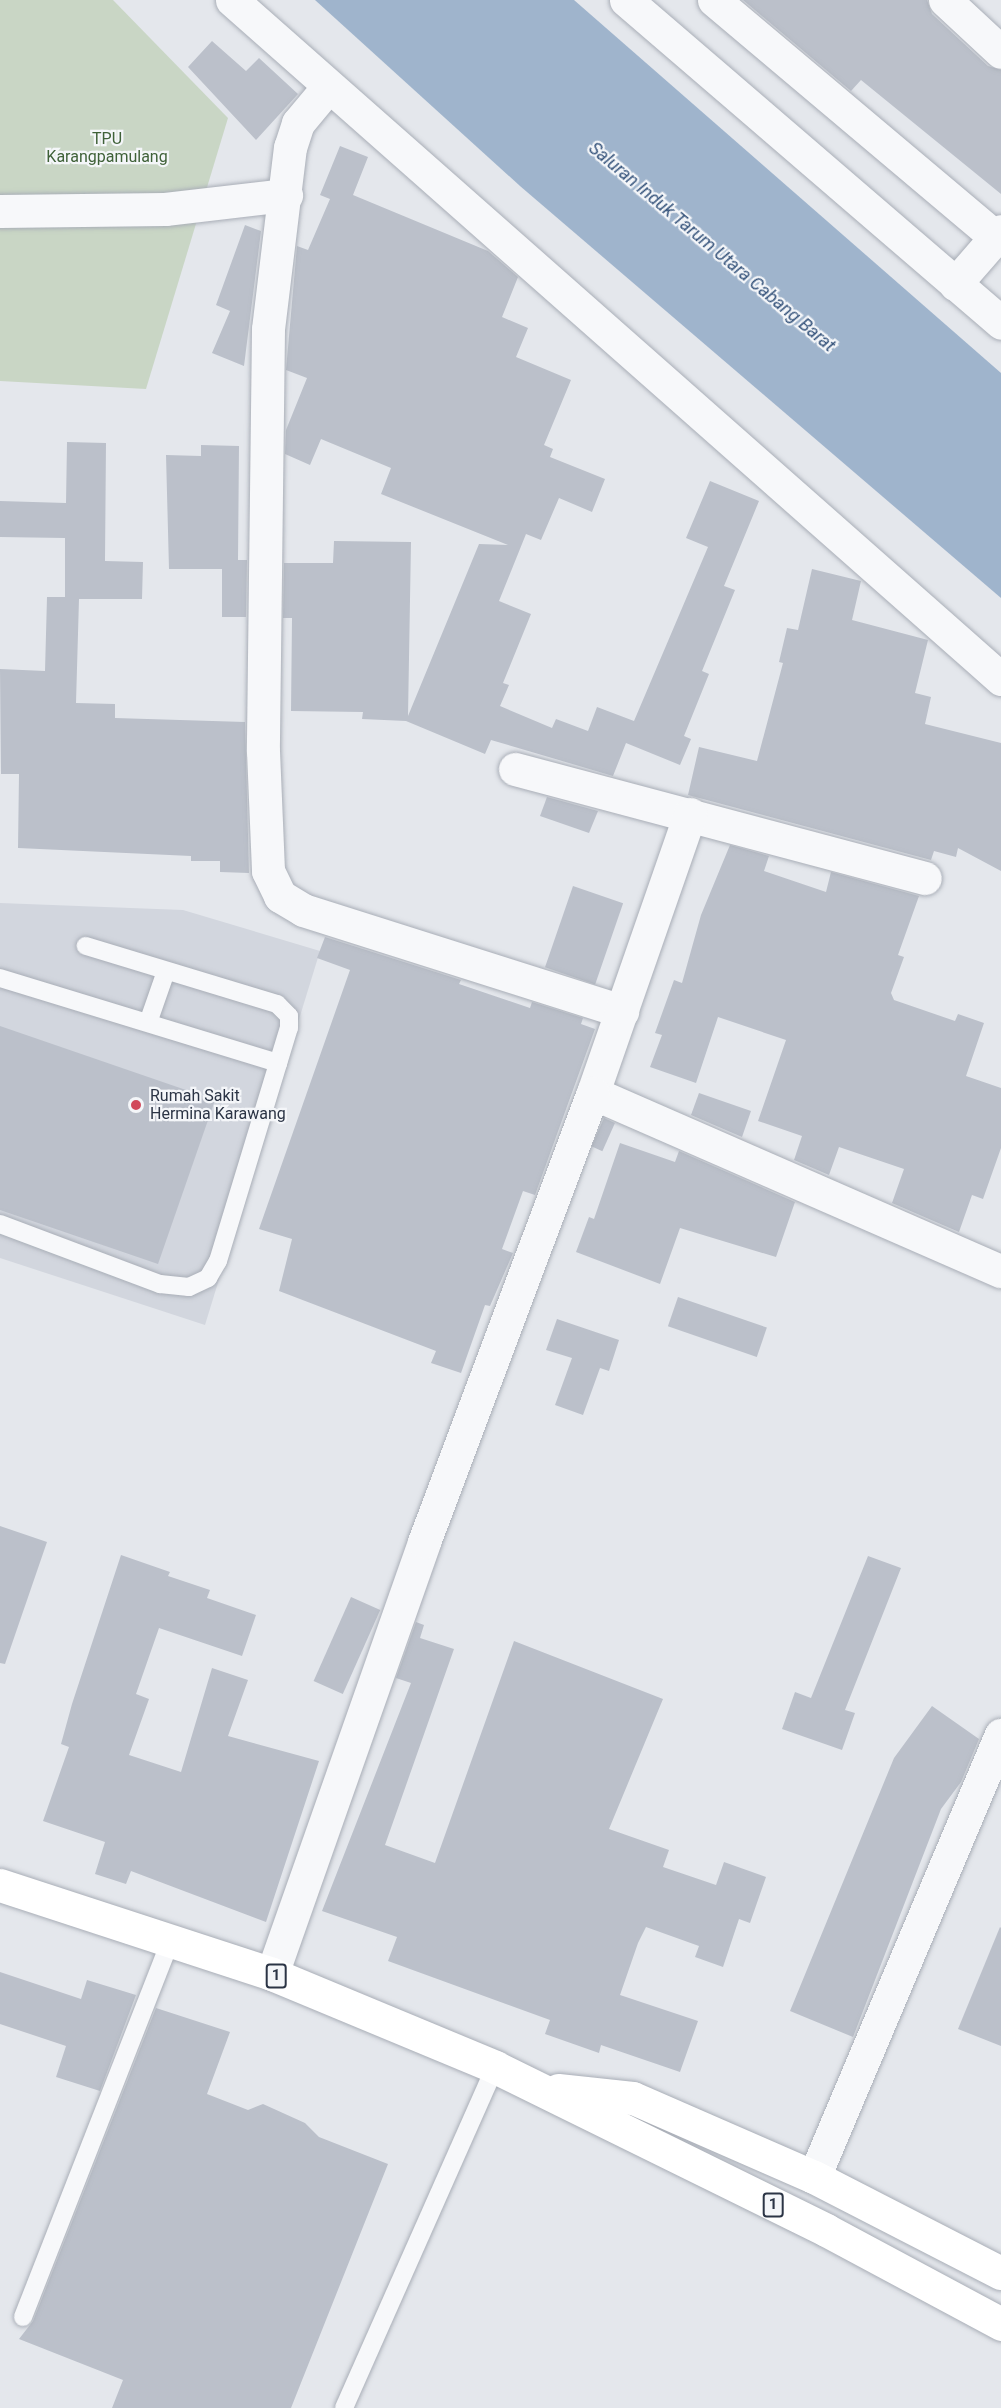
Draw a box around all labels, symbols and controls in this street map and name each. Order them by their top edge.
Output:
park label: TPU Karangpamulang [46,129,168,167]
water label: Saluran Induk Tarum Utara Cabang Barat [584,137,840,357]
place label: Rumah Sakit Hermina Karawang [150,1086,286,1124]
marker: Rumah Sakit Hermina Karawang [127,1096,145,1114]
road number: 1 [266,1964,286,1988]
road number: 1 [762,2193,784,2217]

